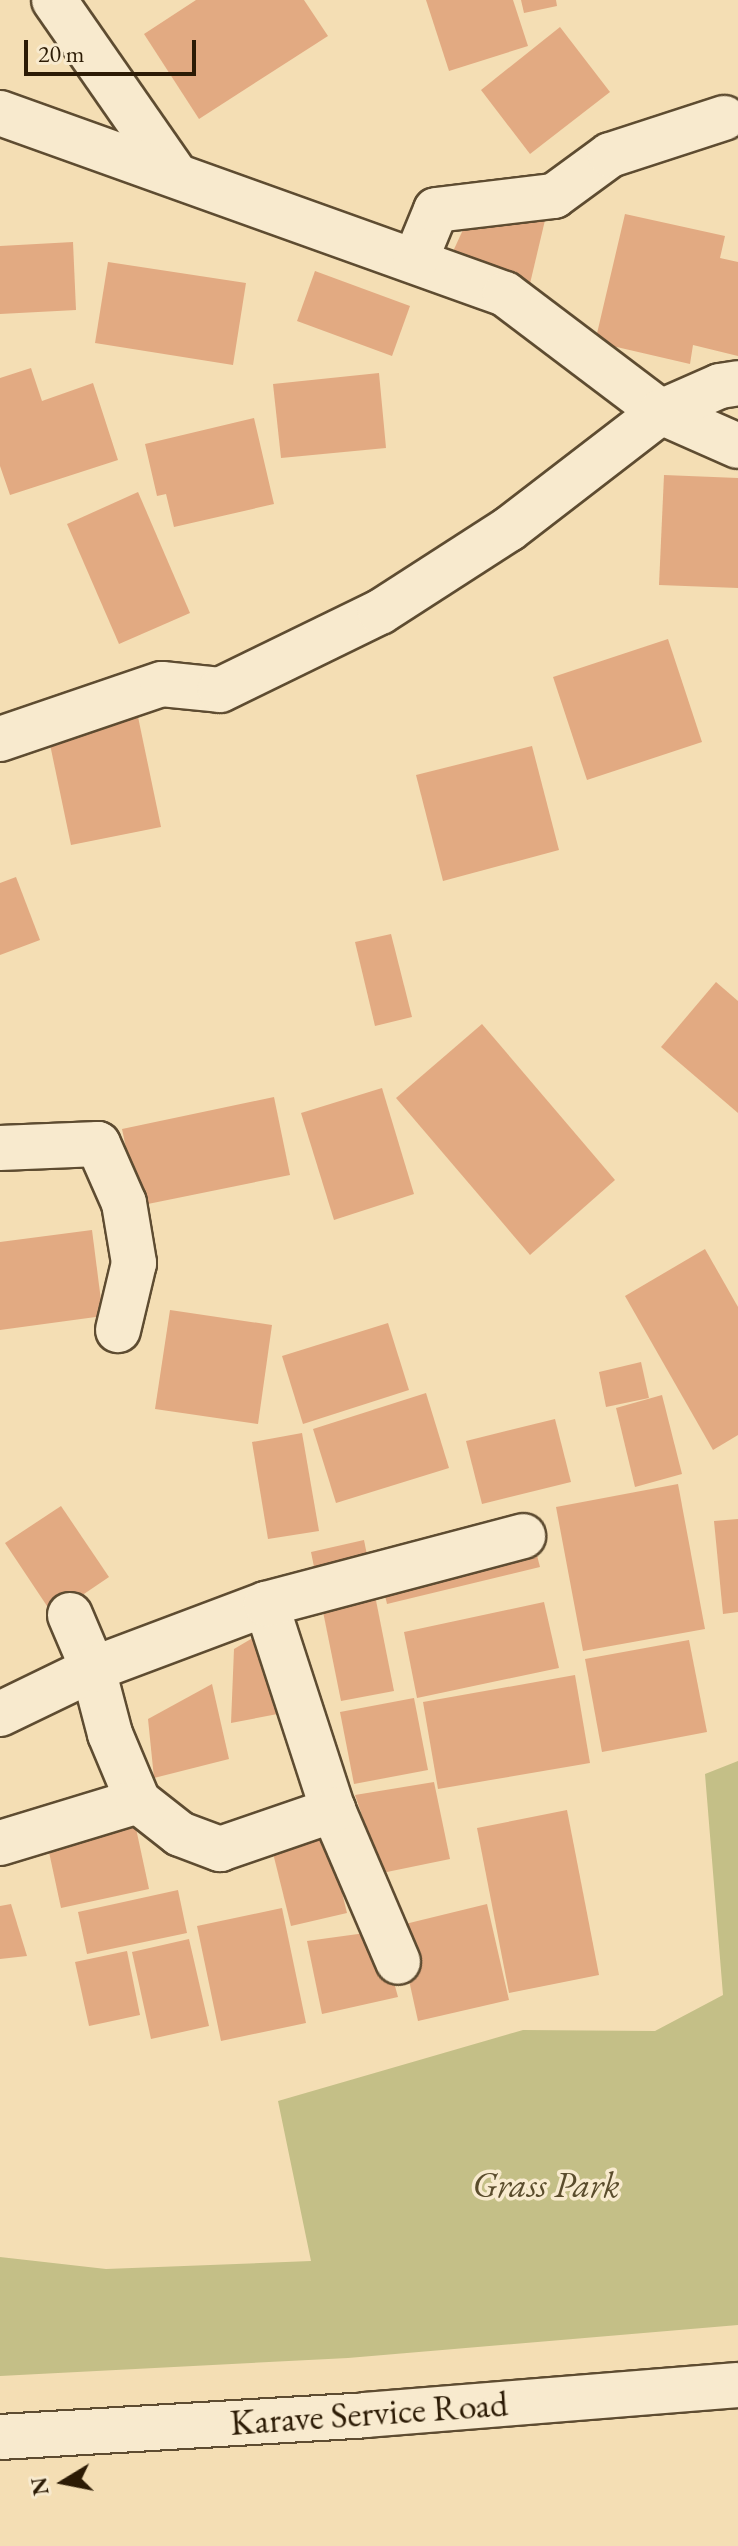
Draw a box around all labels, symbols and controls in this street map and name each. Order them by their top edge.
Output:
scale bar [28,24,200,74]
text: 20 m [38,38,85,69]
park label: Grass Park [472,2163,620,2207]
street label: Karave Service Road [229,2382,509,2444]
north arrow [24,2442,104,2522]
text: N [24,2475,56,2498]

